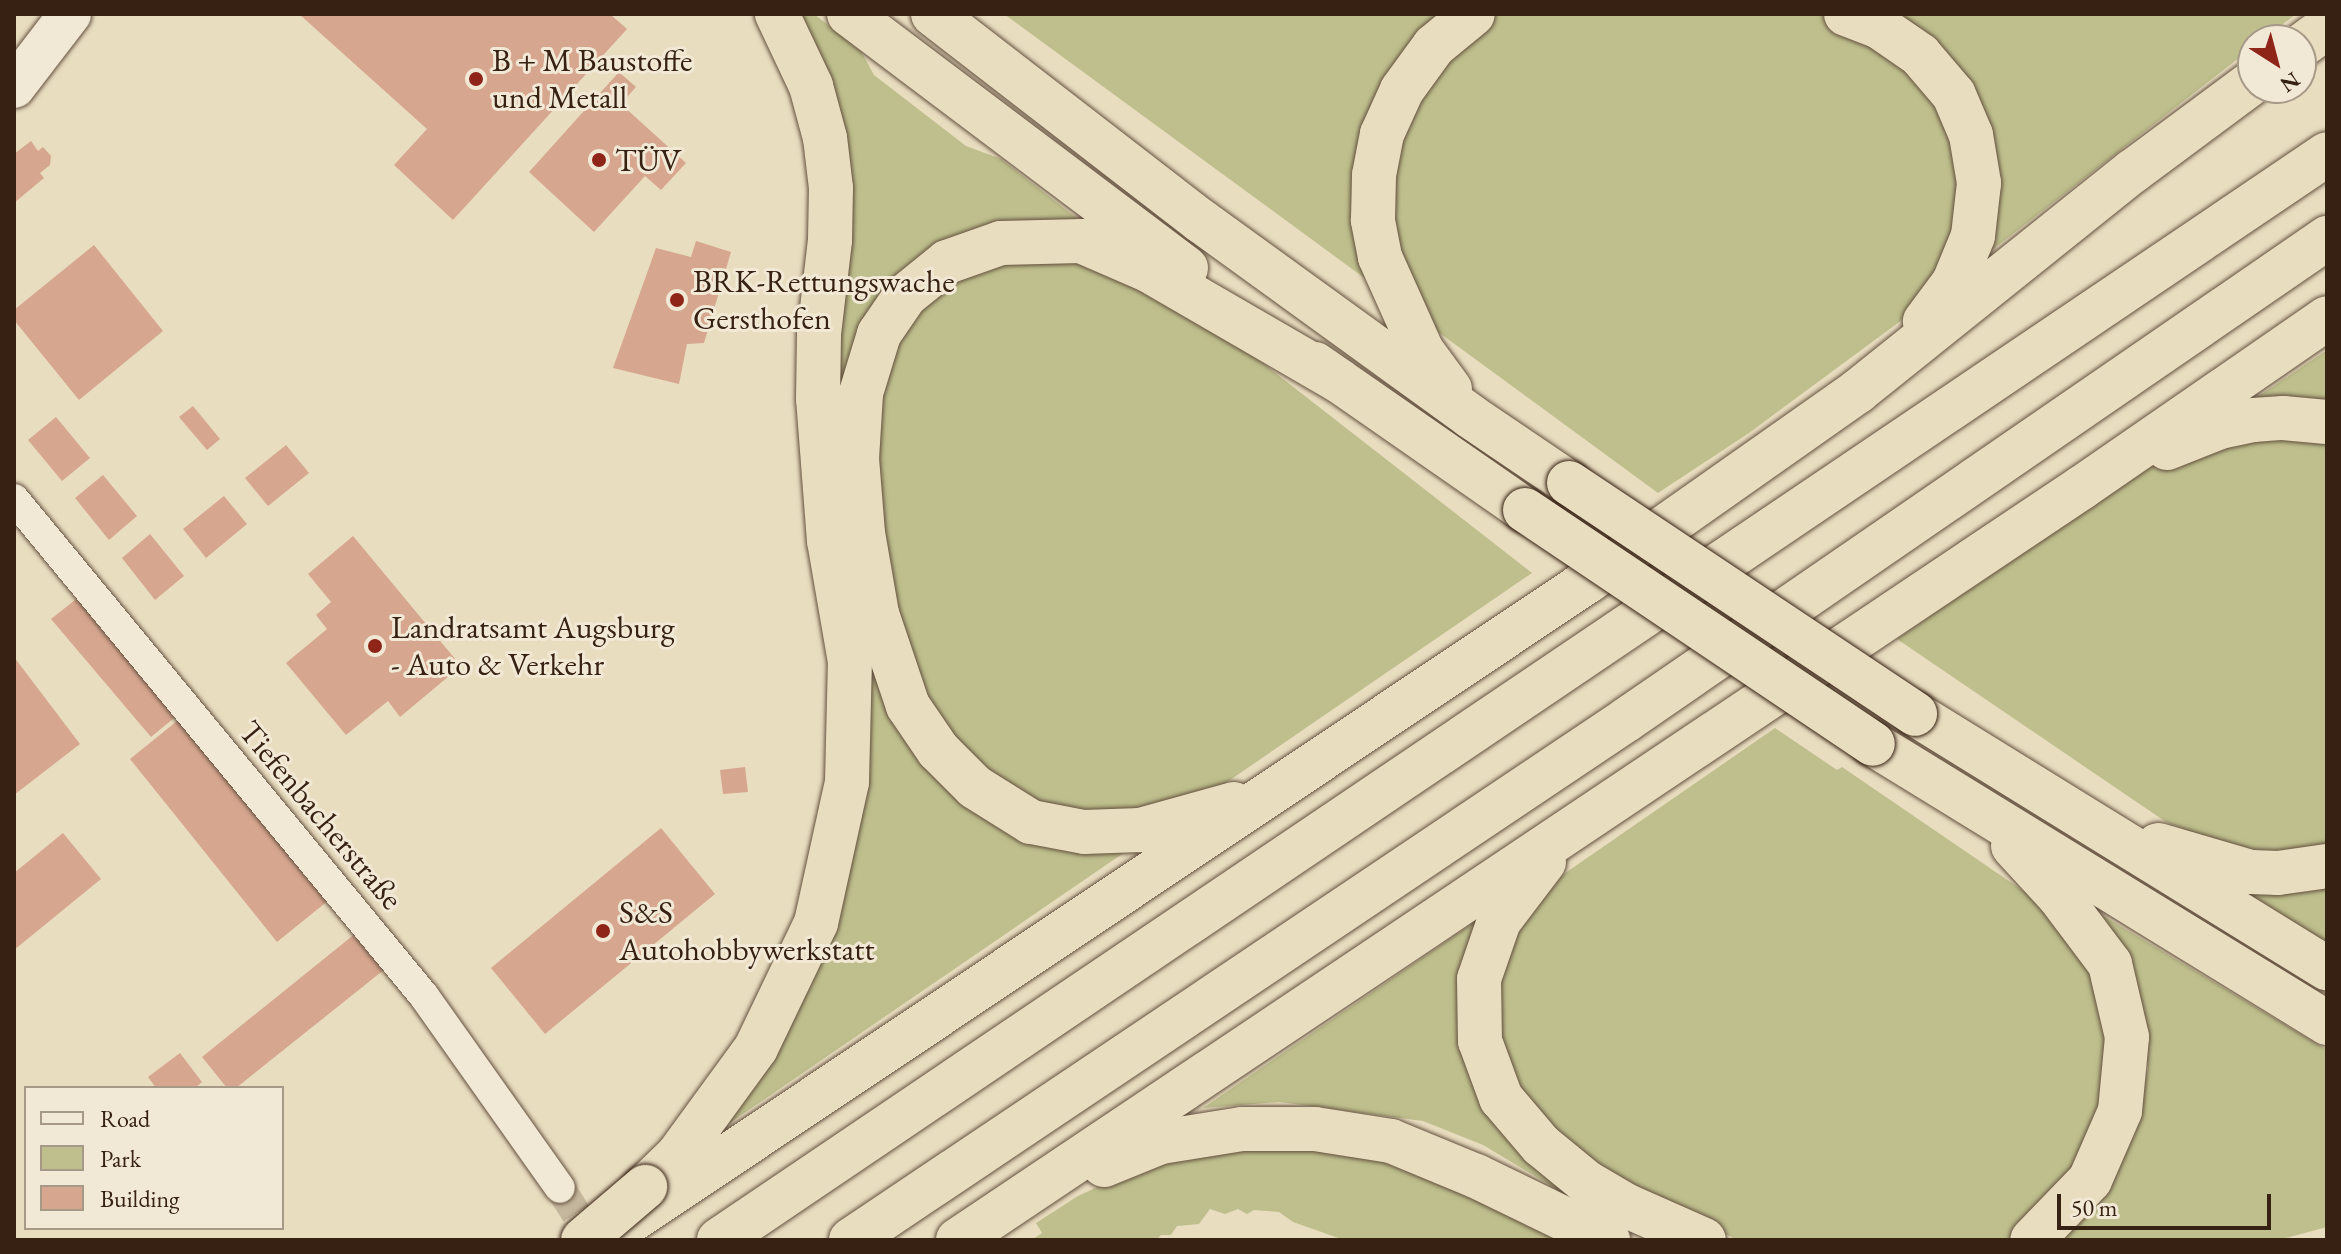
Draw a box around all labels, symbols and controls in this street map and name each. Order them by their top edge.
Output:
north arrow [2237,24,2317,104]
place label: B + M Baustoffe und Metall [492,42,692,117]
text: N [2274,65,2306,99]
marker: B + M Baustoffe und Metall [467,70,485,88]
place label: TÜV [615,141,682,179]
marker: TÜV [590,151,608,169]
place label: BRK-Rettungswache Gersthofen [693,263,955,338]
marker: BRK-Rettungswache Gersthofen [668,291,686,309]
place label: Landratsamt Augsburg - Auto & Verkehr [391,609,675,684]
marker: Landratsamt Augsburg - Auto & Verkehr [366,637,384,655]
street label: Tiefenbacherstraße [231,713,411,917]
place label: S&S Autohobbywerkstatt [619,894,874,969]
marker: S&S Autohobbywerkstatt [594,922,612,940]
legend [24,1086,284,1230]
text: Road [100,1103,150,1134]
text: Park [100,1143,141,1174]
scale bar [2061,1178,2275,1228]
text: Building [100,1183,180,1214]
text: 50 m [2071,1192,2118,1223]

